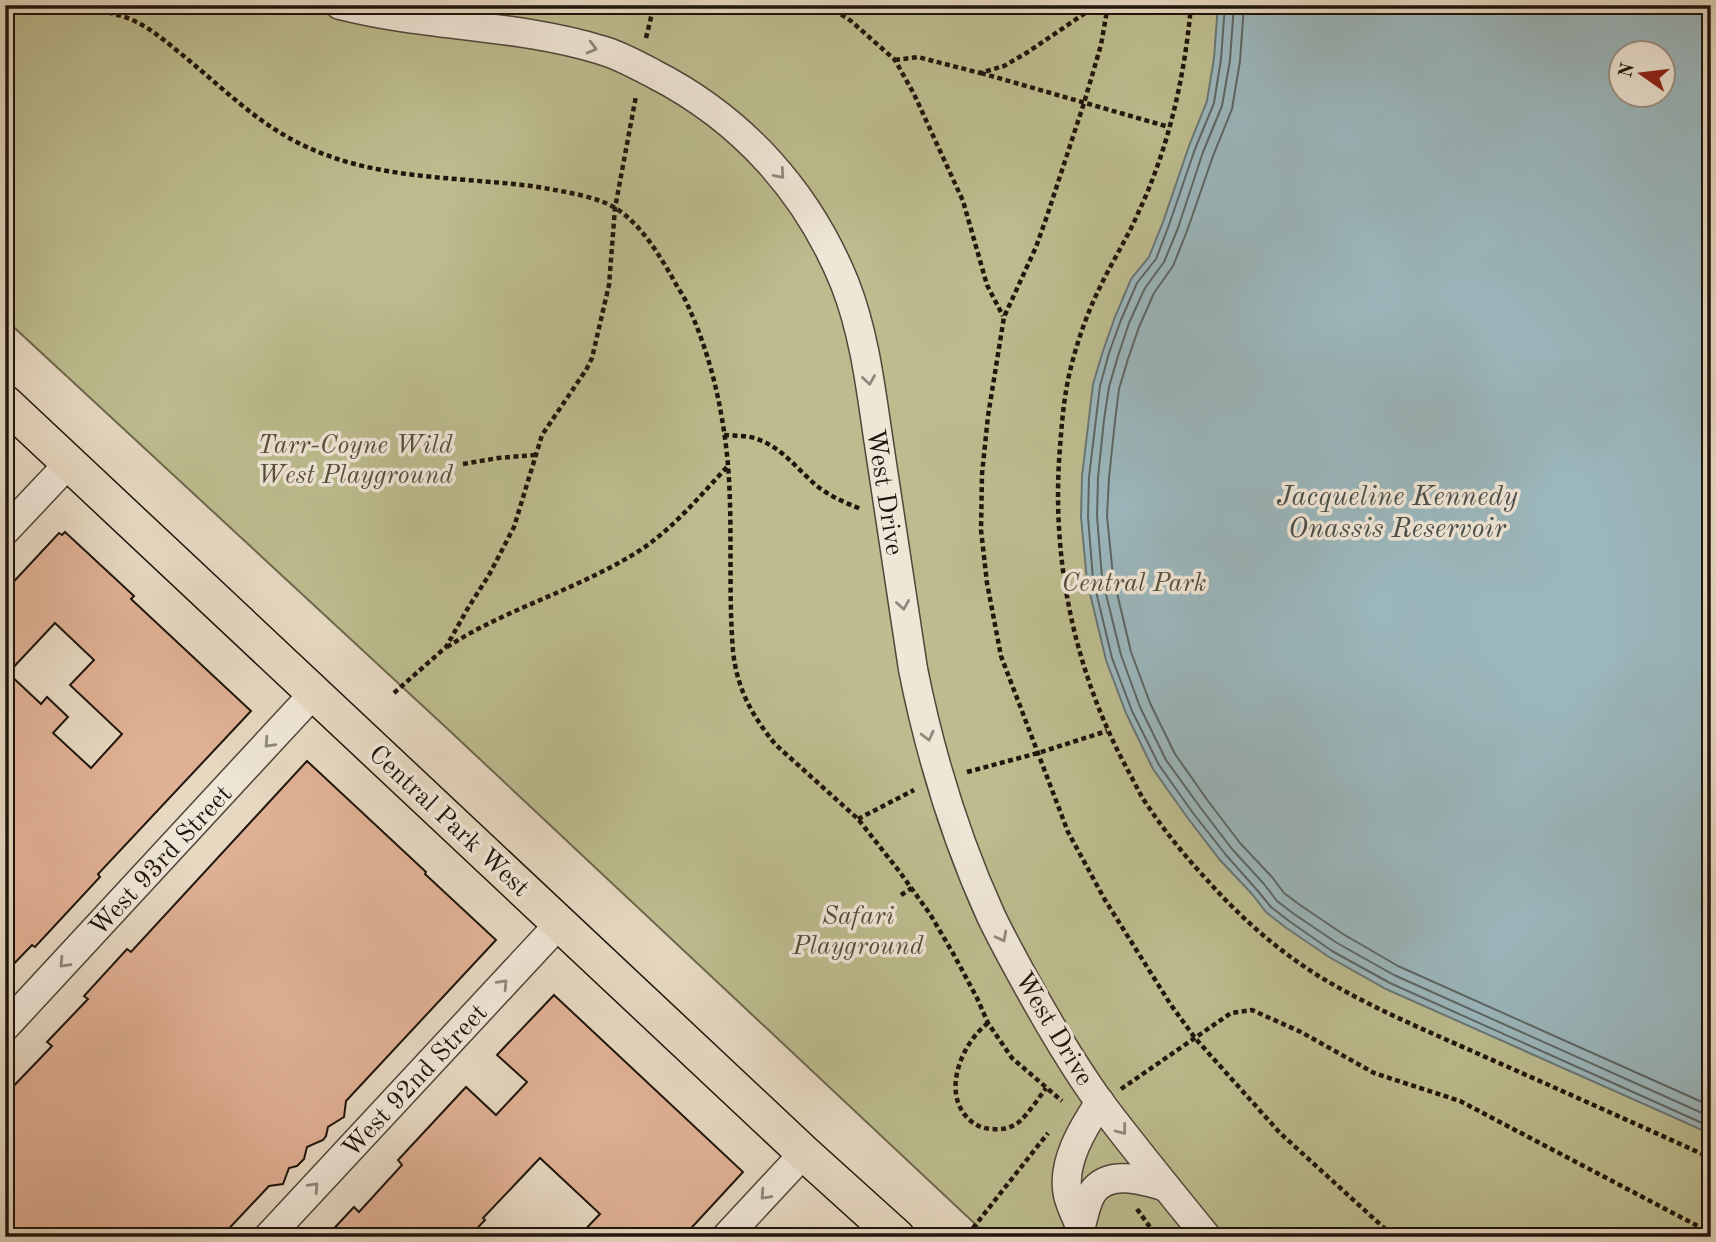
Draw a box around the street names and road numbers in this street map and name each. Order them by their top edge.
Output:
street label: West Drive [861,427,907,557]
street label: Central Park West [363,741,534,902]
street label: West 93rd Street [85,781,238,942]
street label: West Drive [1009,968,1097,1090]
street label: West 92nd Street [338,1000,493,1163]

